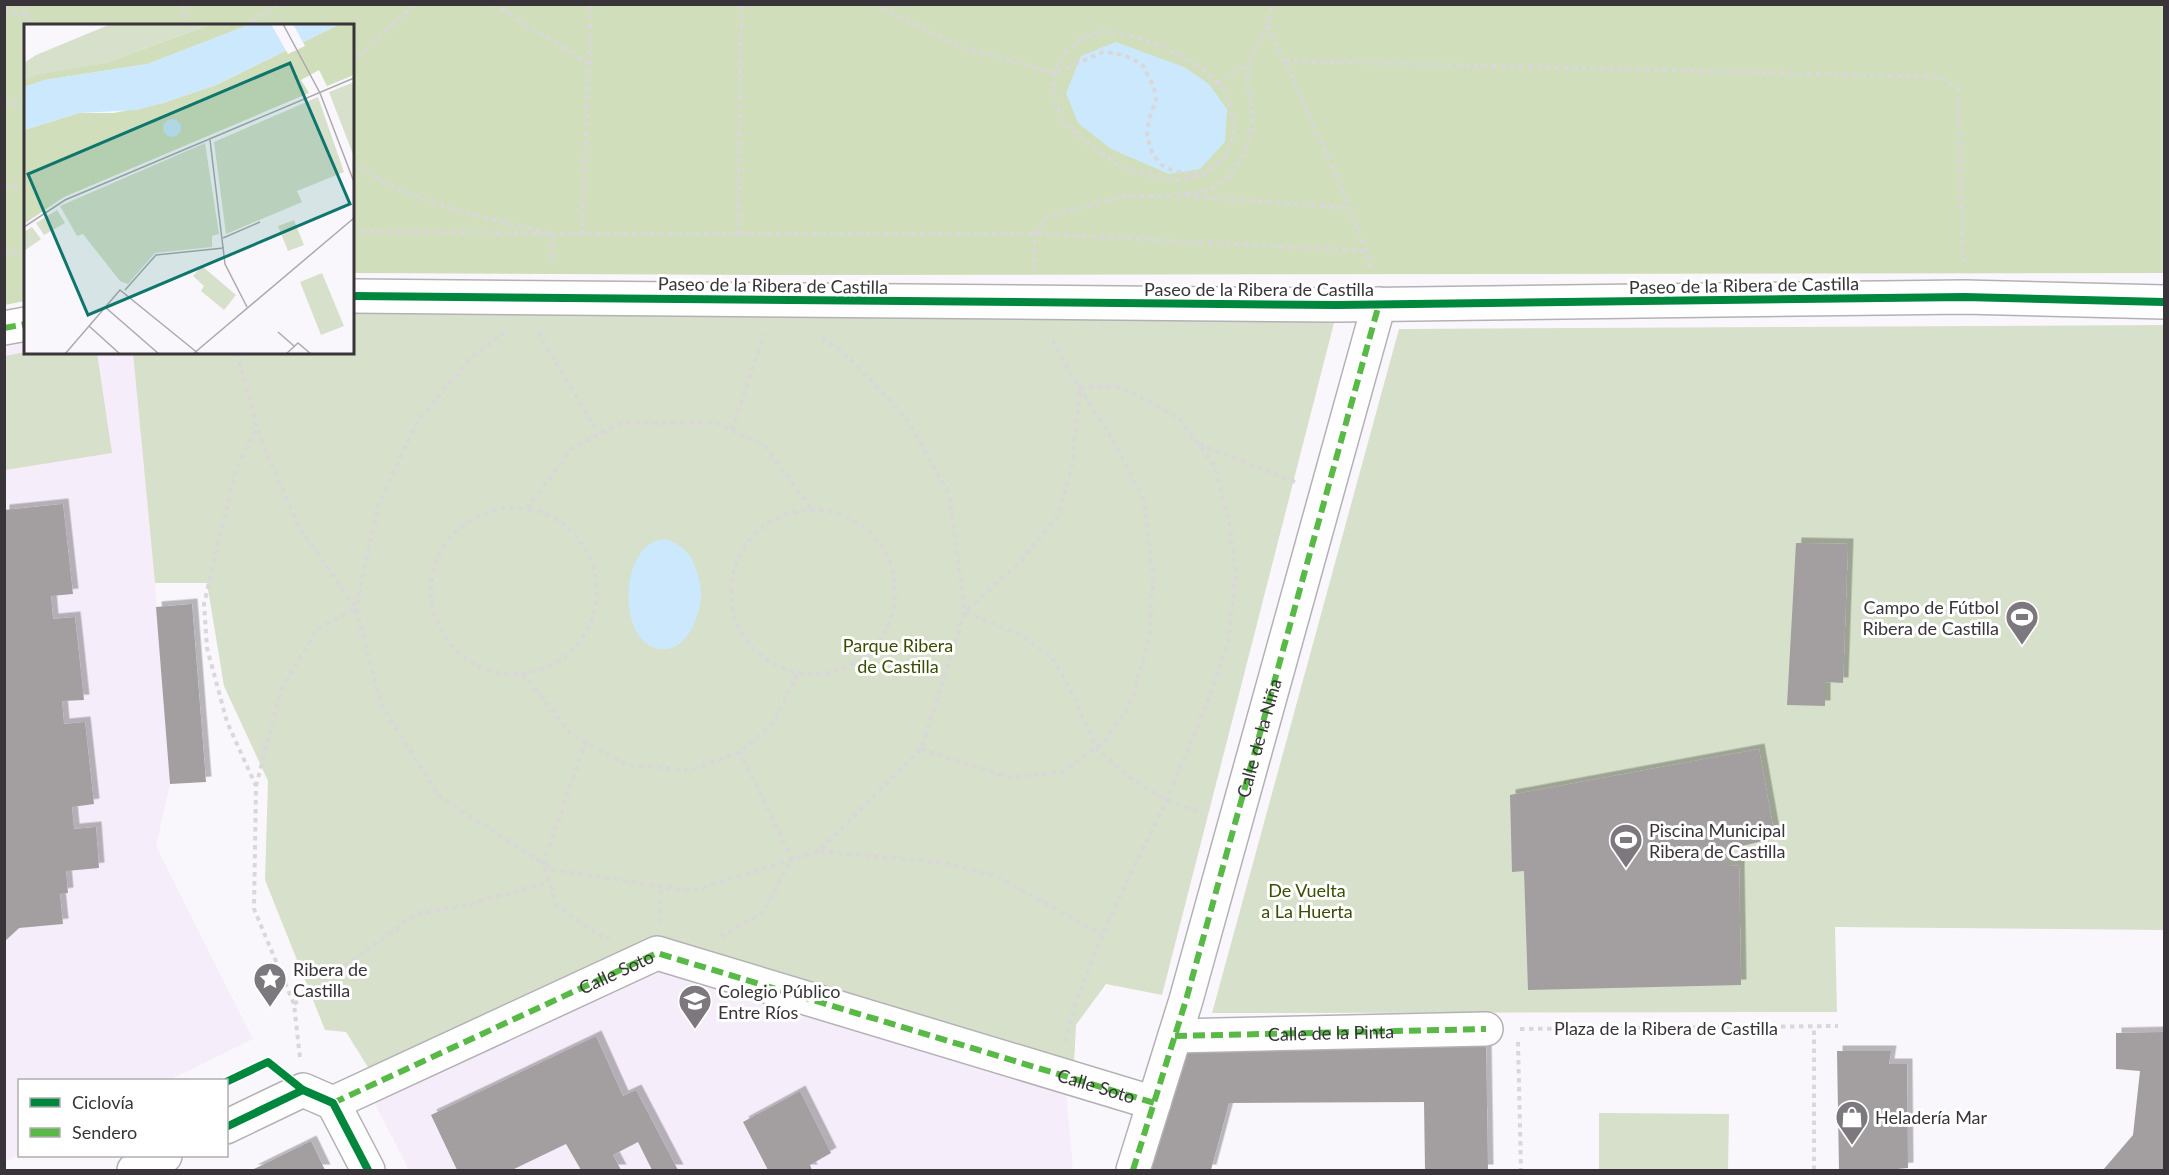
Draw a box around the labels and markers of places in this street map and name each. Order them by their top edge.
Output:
place label: Campo de Fútbol Ribera de Castilla [1862,596,1999,639]
sports icon: Campo de Fútbol Ribera de Castilla [2004,599,2040,646]
place label: Piscina Municipal Ribera de Castilla [1649,819,1786,862]
sports icon: Piscina Municipal Ribera de Castilla [1608,822,1644,869]
place label: Ribera de Castilla [293,958,368,1001]
place icon: Ribera de Castilla [252,961,288,1008]
place label: Colegio Público Entre Ríos [718,980,840,1023]
school or university icon: Colegio Público Entre Ríos [677,983,713,1030]
shop icon: Heladería Mar [1834,1099,1870,1146]
place label: Heladería Mar [1875,1106,1988,1128]

